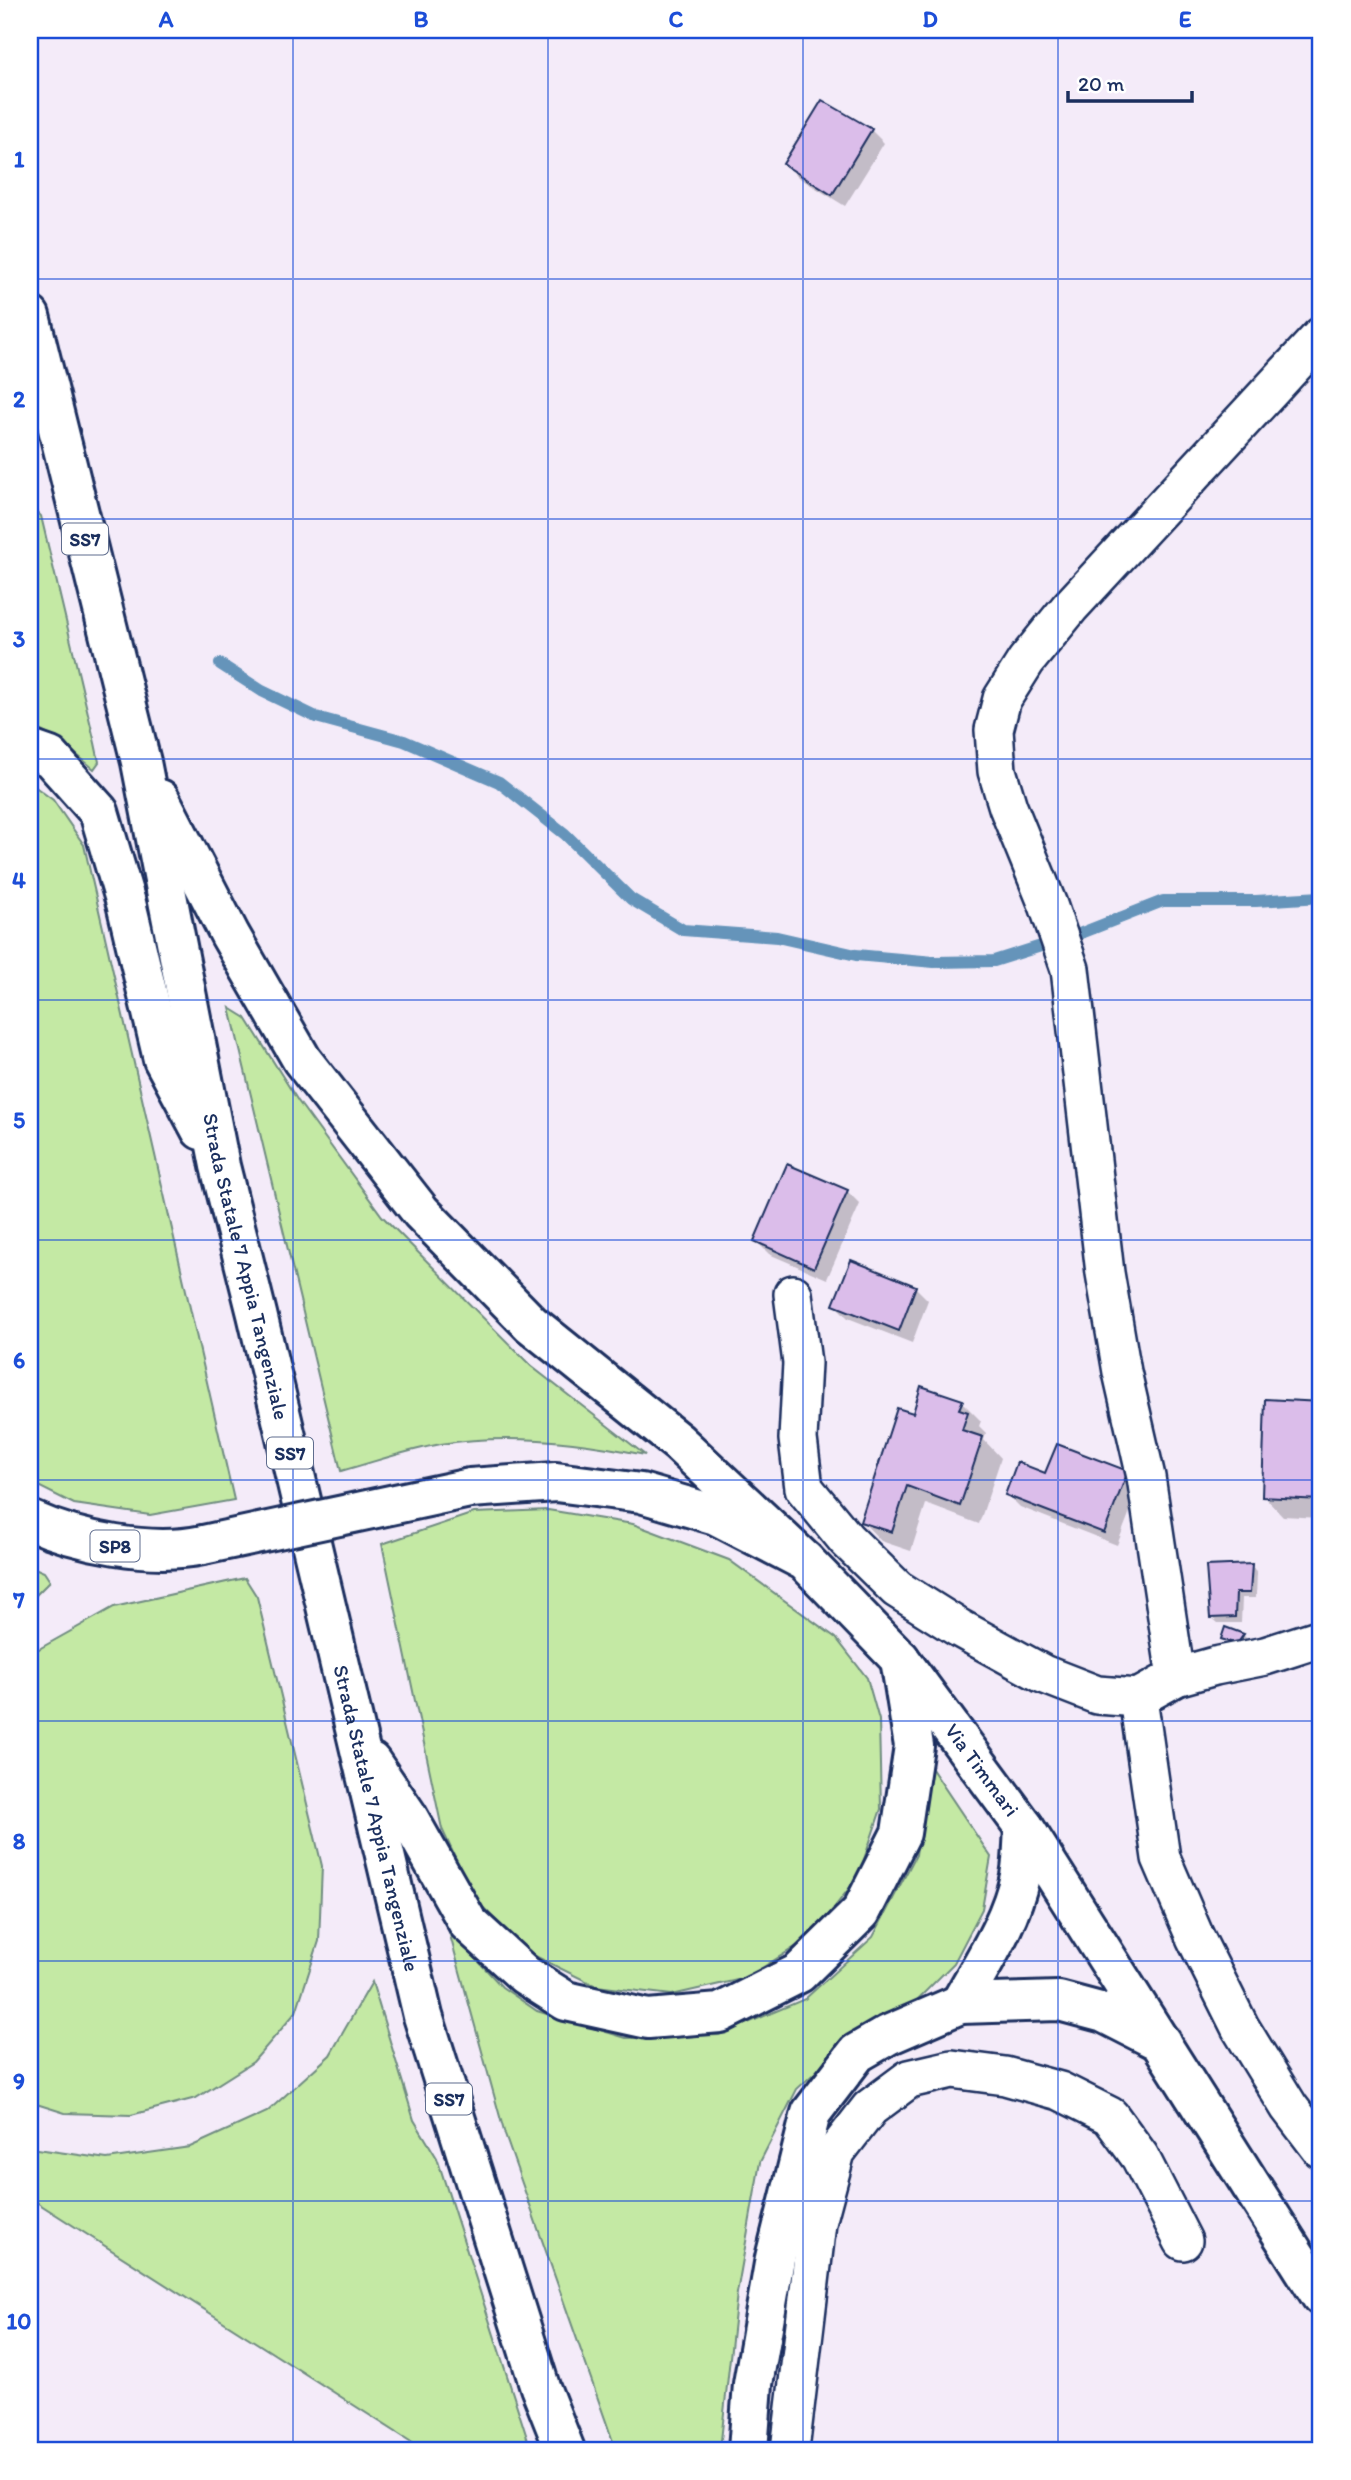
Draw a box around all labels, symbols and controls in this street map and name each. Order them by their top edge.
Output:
text: A [158,5,174,33]
text: B [414,5,429,33]
text: C [669,5,684,33]
text: D [922,5,938,33]
text: E [1179,5,1192,33]
scale bar [1068,60,1192,104]
text: 20 m [1078,71,1125,96]
text: 1 [14,145,25,173]
text: 2 [13,385,26,413]
road number: SS7 [62,524,108,554]
text: 3 [13,625,26,653]
text: 4 [12,866,26,894]
text: 5 [13,1106,25,1134]
street label: Strada Statale 7 Appia Tangenziale [198,1111,295,1422]
text: 6 [13,1346,25,1374]
road number: SS7 [267,1438,313,1469]
road number: SP8 [90,1530,140,1562]
text: 7 [12,1586,25,1614]
street label: Strada Statale 7 Appia Tangenziale [328,1662,425,1974]
street label: Via Timmari [940,1718,1025,1821]
text: 8 [13,1827,26,1855]
text: 9 [13,2067,25,2095]
road number: SS7 [426,2084,472,2114]
text: 10 [7,2307,31,2335]

